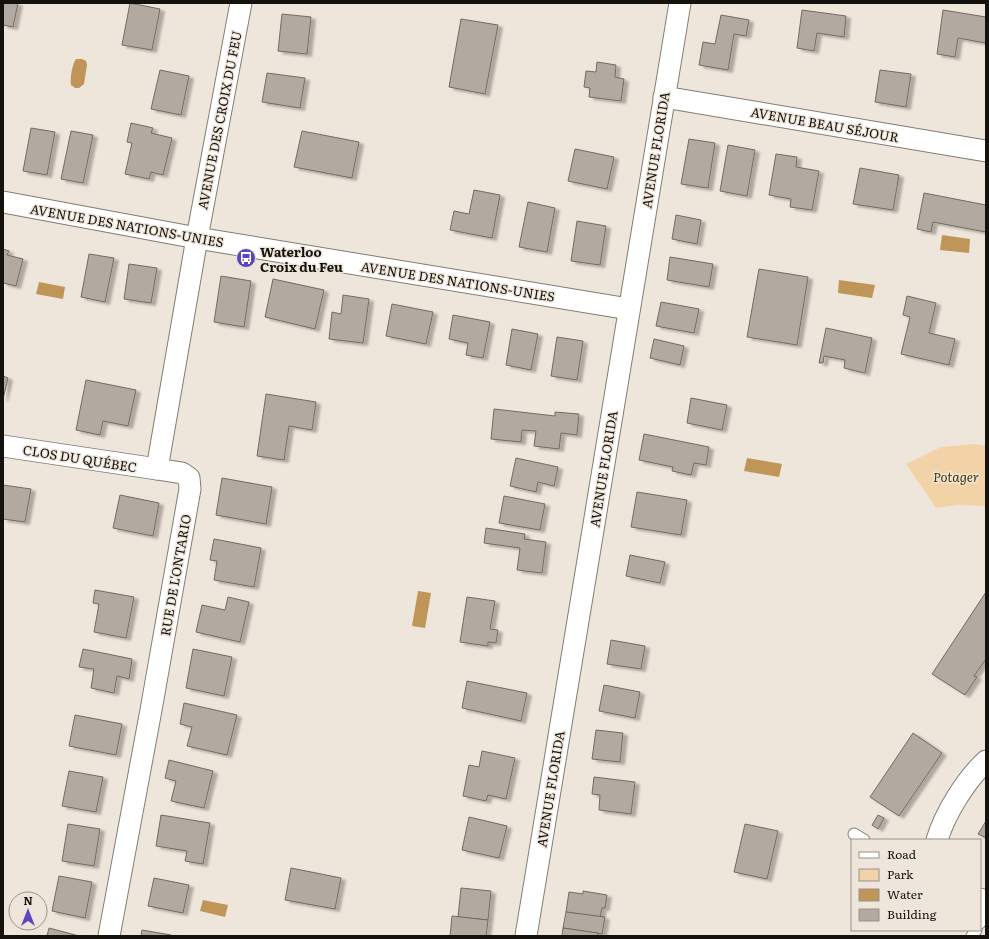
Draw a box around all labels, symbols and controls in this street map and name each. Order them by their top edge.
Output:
street label: AVENUE DES CROIX DU FEU [192,29,246,211]
street label: AVENUE FLORIDA [636,90,674,210]
street label: AVENUE BEAU SÉJOUR [749,102,901,146]
street label: AVENUE DES NATIONS-UNIES [29,199,225,251]
place label: Waterloo Croix du Feu [260,242,343,276]
bus stop icon: Waterloo Croix du Feu [235,247,257,269]
street label: AVENUE DES NATIONS-UNIES [360,256,557,306]
street label: AVENUE FLORIDA [584,409,622,529]
street label: CLOS DU QUÉBEC [22,440,138,476]
park label: Potager [933,467,979,486]
street label: RUE DE L'ONTARIO [155,513,195,637]
street label: AVENUE FLORIDA [531,729,569,849]
legend [851,839,981,931]
text: Road [887,845,917,863]
text: Park [887,865,914,883]
text: Water [887,885,923,903]
north arrow [8,891,48,931]
text: N [23,892,33,908]
text: Building [887,905,937,923]

